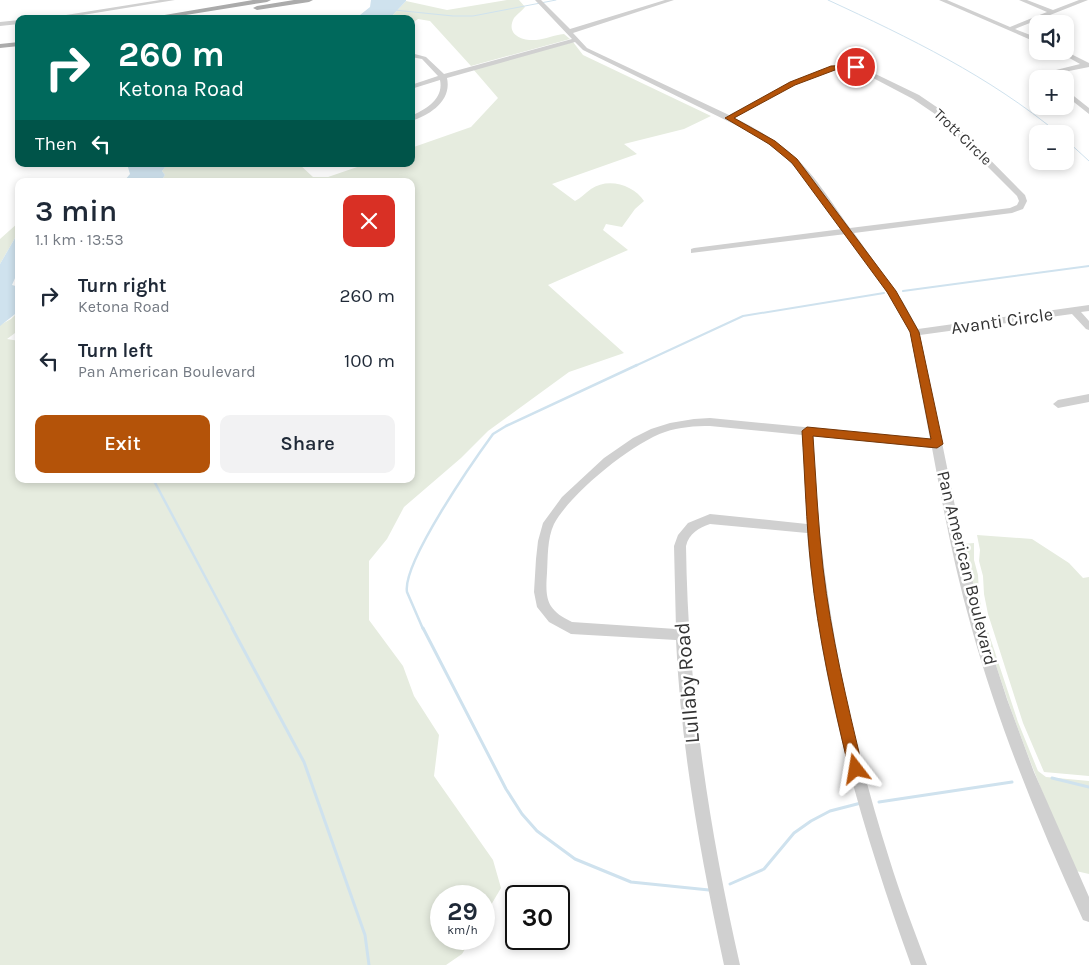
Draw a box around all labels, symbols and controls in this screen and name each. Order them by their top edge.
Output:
map controls [1029,15,1074,170]
button: sound [1029,15,1074,60]
text: 260 m [118,34,225,75]
icon: right [35,35,100,100]
pin [835,46,877,88]
icon: arrive [842,53,870,81]
button: + [1029,70,1074,115]
text: Ketona Road [118,76,244,102]
street label: Trott Circle [930,105,996,169]
button: − [1029,125,1074,170]
icon: left [87,130,115,158]
text: Then [35,133,77,155]
text: 3 min [35,193,117,229]
button: close [343,195,395,247]
text: 1.1 km · 13:53 [35,230,124,249]
text: Turn right [78,275,167,297]
icon: right [35,282,63,310]
text: 260 m [340,285,395,307]
text: Ketona Road [78,297,170,316]
street label: Avanti Circle [950,303,1054,339]
text: Turn left [78,340,153,362]
icon: left [35,347,63,375]
text: 100 m [344,350,395,372]
text: Pan American Boulevard [78,362,256,381]
button: Exit [35,415,210,473]
button: Share [220,415,395,473]
street label: Pan American Boulevard [932,468,1002,668]
street label: Lullaby Road [670,621,704,745]
position arrow [829,742,881,794]
speed limit sign: 30 [505,885,570,950]
text: 29 [447,897,478,926]
text: km/h [447,923,478,937]

